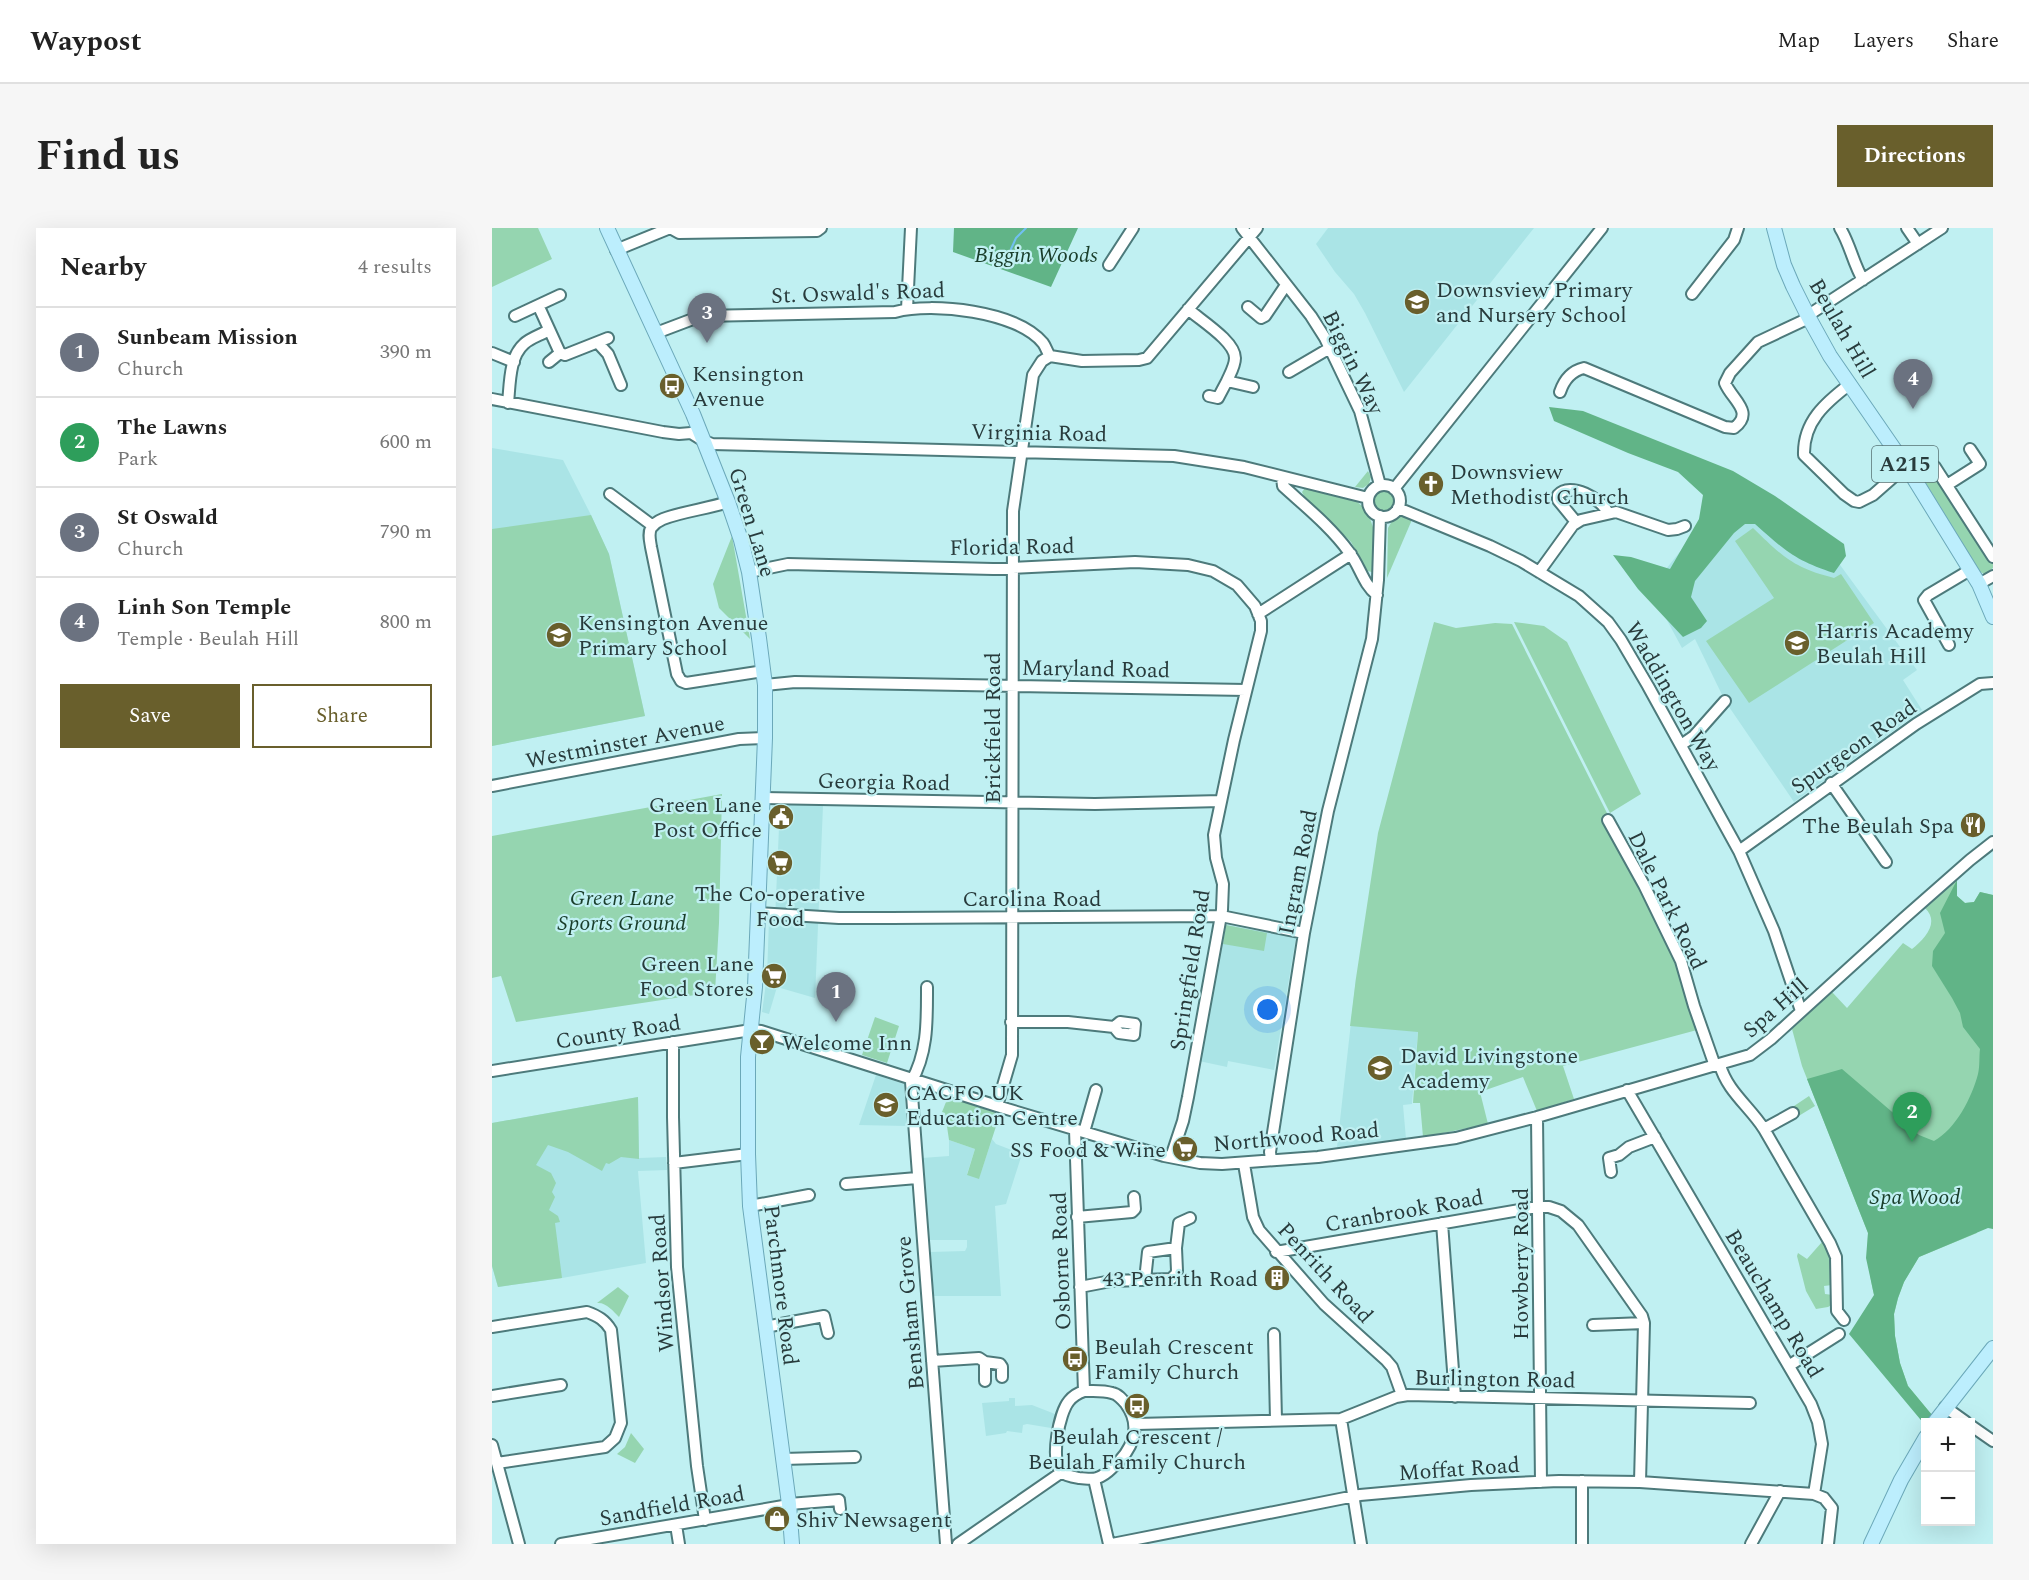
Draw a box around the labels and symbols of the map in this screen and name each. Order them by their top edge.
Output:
park label: Biggin Woods [974,239,1098,272]
street label: Beulah Hill [1800,273,1884,385]
street label: St. Oswald's Road [771,274,946,313]
place label: Downsview Primary and Nursery School [1436,274,1634,332]
school or university icon: Downsview Primary and Nursery School [1402,287,1432,317]
pin: 3 [688,294,726,343]
street label: Biggin Way [1313,305,1393,422]
place label: Kensington Avenue [692,358,804,416]
pin: 4 [1894,360,1932,409]
bus stop icon: Kensington Avenue [657,371,687,401]
street label: Virginia Road [971,416,1107,451]
road number: A215 [1872,446,1938,482]
place label: Downsview Methodist Church [1450,456,1629,514]
street label: Green Lane [719,463,784,581]
church icon: Downsview Methodist Church [1416,469,1446,499]
street label: Florida Road [949,530,1075,565]
place label: Kensington Avenue Primary School [578,607,769,665]
place label: Harris Academy Beulah Hill [1816,615,1975,673]
street label: Waddington Way [1616,616,1730,779]
school or university icon: Kensington Avenue Primary School [544,620,574,650]
school or university icon: Harris Academy Beulah Hill [1782,628,1812,658]
street label: Brickfield Road [977,652,1010,804]
street label: Maryland Road [1021,652,1171,687]
street label: Spurgeon Road [1784,691,1924,803]
street label: Westminster Avenue [523,707,728,778]
street label: Georgia Road [817,765,951,800]
place label: Green Lane Post Office [649,789,762,847]
public building icon: Green Lane Post Office [766,802,796,832]
street label: Ingram Road [1270,807,1327,938]
place label: The Beulah Spa [1802,810,1954,843]
restaurant icon: The Beulah Spa [1958,810,1988,840]
street label: Dale Park Road [1619,826,1715,976]
supermarket icon: The Co-operative Food [765,848,795,878]
place label: The Co-operative Food [694,878,866,936]
park label: Green Lane Sports Ground [558,882,686,940]
street label: Carolina Road [962,883,1102,916]
street label: Springfield Road [1161,887,1220,1053]
place label: Green Lane Food Stores [639,948,754,1006]
supermarket icon: Green Lane Food Stores [759,961,789,991]
street label: Spa Hill [1736,970,1816,1046]
pin: 1 [816,972,856,1022]
your location [1253,995,1282,1024]
street label: County Road [553,1006,683,1059]
bar icon: Welcome Inn [747,1027,777,1057]
place label: Welcome Inn [782,1027,912,1060]
place label: David Livingstone Academy [1400,1040,1578,1098]
school or university icon: David Livingstone Academy [1365,1053,1395,1083]
place label: CACFO UK Education Centre [906,1077,1078,1135]
school or university icon: CACFO UK Education Centre [871,1090,901,1120]
pin: 2 [1892,1092,1932,1142]
street label: Northwood Road [1212,1114,1381,1161]
place label: SS Food & Wine [1010,1134,1166,1167]
supermarket icon: SS Food & Wine [1170,1134,1200,1164]
street label: Cranbrook Road [1322,1181,1486,1242]
park label: Spa Wood [1869,1181,1961,1214]
street label: Howberry Road [1505,1188,1538,1340]
street label: Osborne Road [1043,1191,1080,1331]
street label: Parchmore Road [754,1203,807,1367]
street label: Windsor Road [641,1213,684,1353]
street label: Penrith Road [1269,1215,1381,1331]
street label: Beauchamp Road [1716,1223,1831,1385]
street label: Bensham Grove [887,1235,934,1391]
place label: 43 Penrith Road [1102,1263,1258,1296]
building icon: 43 Penrith Road [1262,1263,1292,1293]
place label: Beulah Crescent Family Church [1094,1331,1254,1389]
bus stop icon: Beulah Crescent Family Church [1060,1344,1090,1374]
street label: Burlington Road [1414,1362,1576,1397]
bus stop icon: Beulah Crescent / Beulah Family Church [1122,1391,1152,1421]
place label: Beulah Crescent / Beulah Family Church [1028,1421,1246,1479]
street label: Moffat Road [1397,1449,1521,1490]
street label: Sandfield Road [597,1477,747,1535]
shop icon: Shiv Newsagent [762,1504,792,1534]
place label: Shiv Newsagent [796,1504,952,1537]

